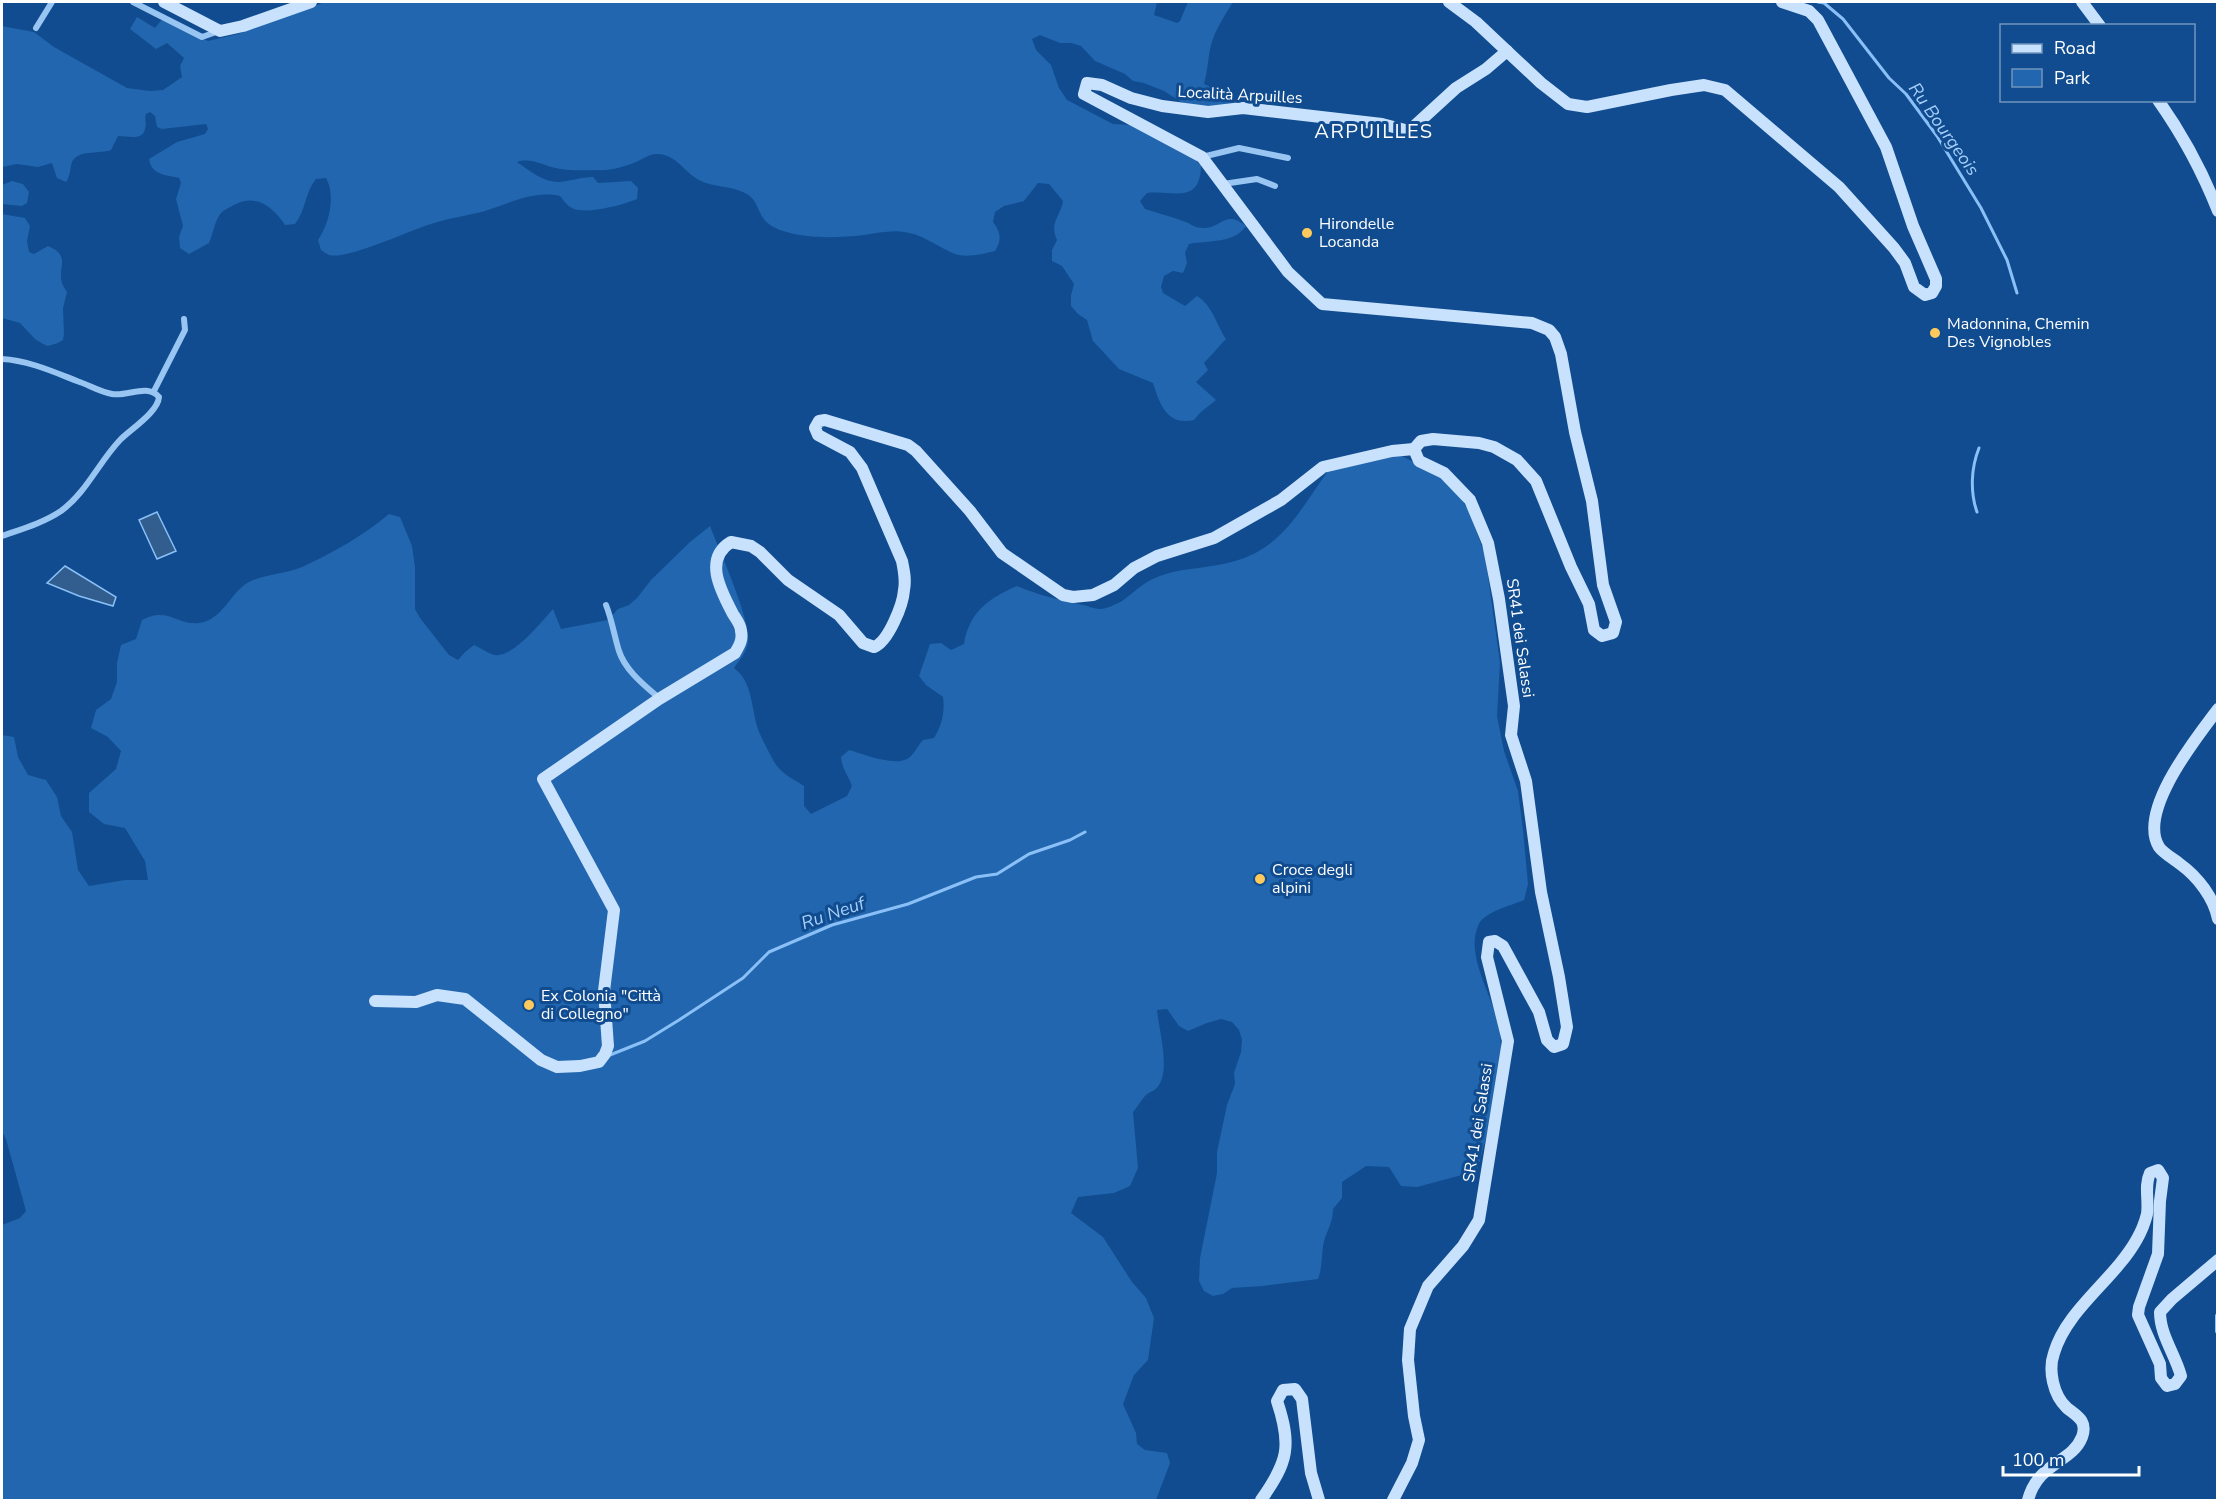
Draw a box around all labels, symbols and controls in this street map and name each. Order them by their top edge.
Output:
legend [2000,24,2195,102]
text: Road [2054,36,2096,60]
text: Park [2054,66,2091,90]
water label: Ru Bourgeois [1903,78,1985,180]
street label: Località Arpuilles [1177,81,1303,109]
district label: ARPUILLES [1314,118,1434,145]
place label: Hirondelle Locanda [1319,213,1394,253]
marker: Hirondelle Locanda [1300,226,1314,240]
place label: Madonnina, Chemin Des Vignobles [1947,313,2089,353]
marker: Madonnina, Chemin Des Vignobles [1928,326,1942,340]
street label: SR41 dei Salassi [1501,577,1539,699]
place label: Croce degli alpini [1272,859,1353,899]
marker: Croce degli alpini [1253,872,1267,886]
water label: Ru Neuf [798,890,870,935]
place label: Ex Colonia "Città di Collegno" [541,985,661,1025]
marker: Ex Colonia "Città di Collegno" [522,998,536,1012]
street label: SR41 dei Salassi [1458,1062,1498,1184]
scale bar [2003,1439,2140,1477]
text: 100 m [2012,1448,2064,1472]

